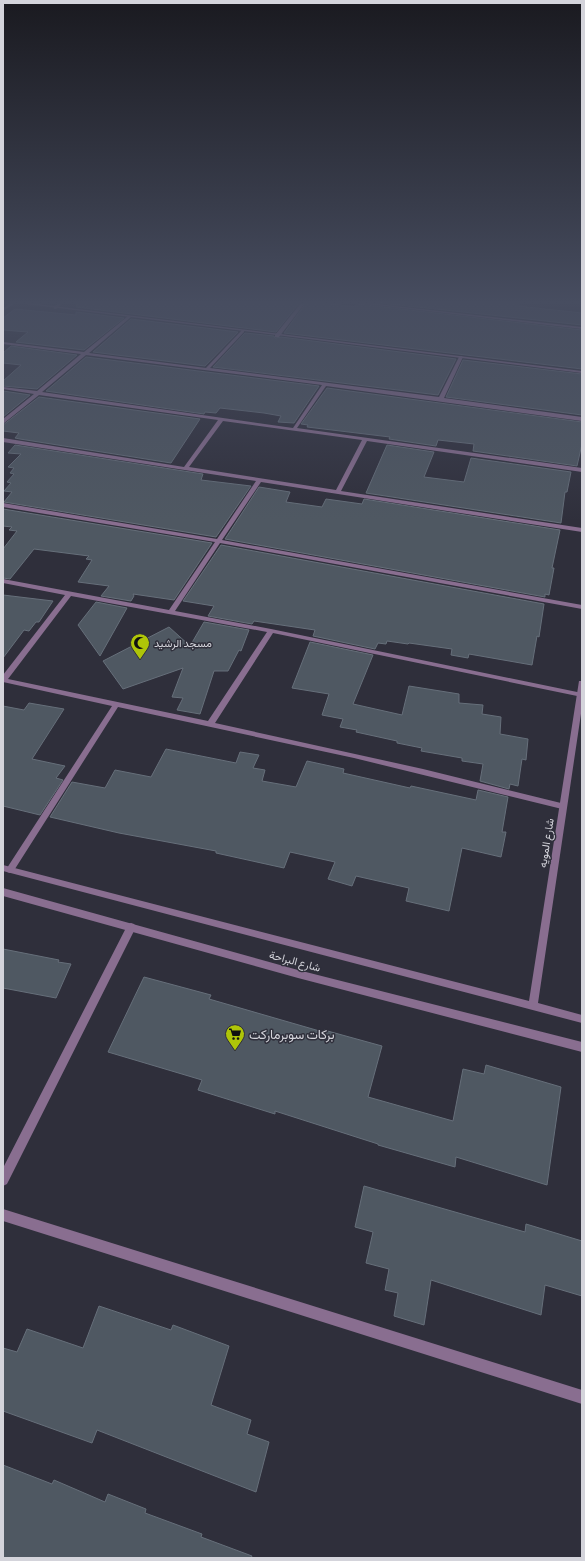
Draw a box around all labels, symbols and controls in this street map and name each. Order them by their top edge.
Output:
mosque icon: مسجد الرشيد [129,632,151,660]
place label: مسجد الرشيد [154,638,212,650]
street label: شارع المويه [537,817,558,869]
street label: شارع البراحة [268,949,322,976]
supermarket icon: بركات سوبرماركت [224,1023,246,1051]
place label: بركات سوبرماركت [249,1029,335,1043]

